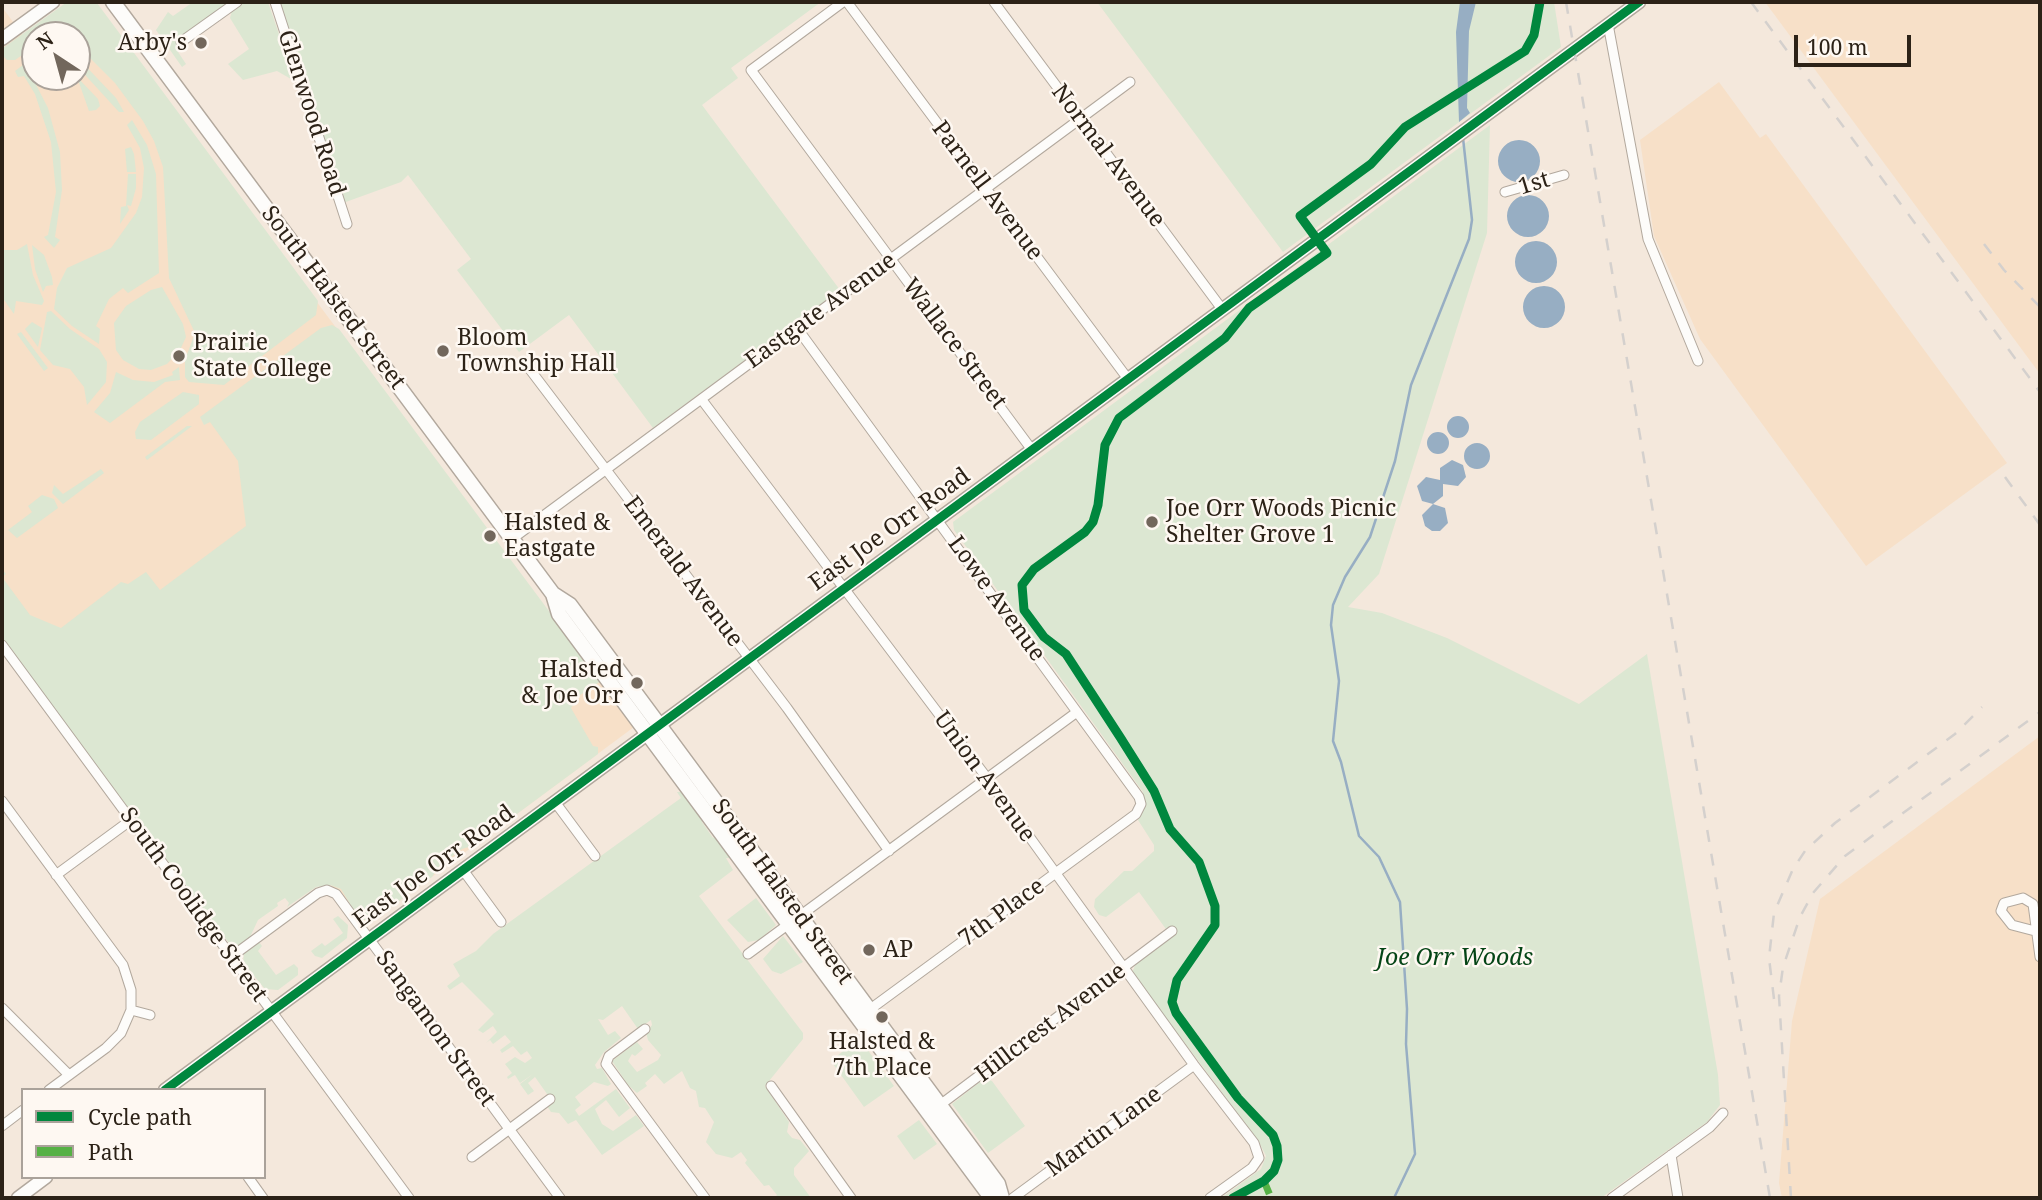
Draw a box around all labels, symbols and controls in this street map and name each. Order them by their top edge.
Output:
north arrow [21,21,91,91]
scale bar [1797,21,1914,65]
text: N [31,26,59,56]
street label: Glenwood Road [271,27,351,199]
place label: Arby's [118,29,187,57]
text: 100 m [1807,33,1868,61]
marker: Arby's [193,35,209,51]
street label: Normal Avenue [1045,79,1171,233]
street label: Parnell Avenue [926,116,1048,266]
street label: 1st [1515,166,1553,202]
street label: South Halsted Street [255,201,411,395]
street label: Eastgate Avenue [740,247,902,375]
street label: Wallace Street [896,273,1012,415]
place label: Bloom Township Hall [457,324,616,378]
place label: Prairie State College [193,329,332,383]
marker: Bloom Township Hall [435,343,451,359]
marker: Prairie State College [171,348,187,364]
street label: East Joe Orr Road [804,463,976,597]
street label: Emerald Avenue [617,491,749,653]
place label: Joe Orr Woods Picnic Shelter Grove 1 [1166,495,1396,549]
place label: Halsted & Eastgate [504,509,610,563]
marker: Joe Orr Woods Picnic Shelter Grove 1 [1144,514,1160,530]
marker: Halsted & Eastgate [482,528,498,544]
street label: Lowe Avenue [941,531,1051,667]
place label: Halsted & Joe Orr [521,656,623,710]
marker: Halsted & Joe Orr [629,675,645,691]
street label: Union Avenue [927,706,1041,848]
street label: South Halsted Street [705,794,859,990]
street label: East Joe Orr Road [348,800,520,934]
street label: South Coolidge Street [113,803,273,1007]
street label: 7th Place [954,873,1050,953]
place label: AP [883,936,913,964]
marker: AP [861,942,877,958]
park label: Joe Orr Woods [1377,944,1533,972]
street label: Sangamon Street [369,946,501,1112]
street label: Hillcrest Avenue [970,958,1132,1088]
marker: Halsted & 7th Place [874,1009,890,1025]
place label: Halsted & 7th Place [829,1028,935,1082]
street label: Martin Lane [1041,1081,1167,1183]
legend [21,1088,266,1179]
text: Cycle path [88,1103,192,1131]
text: Path [88,1138,133,1166]

